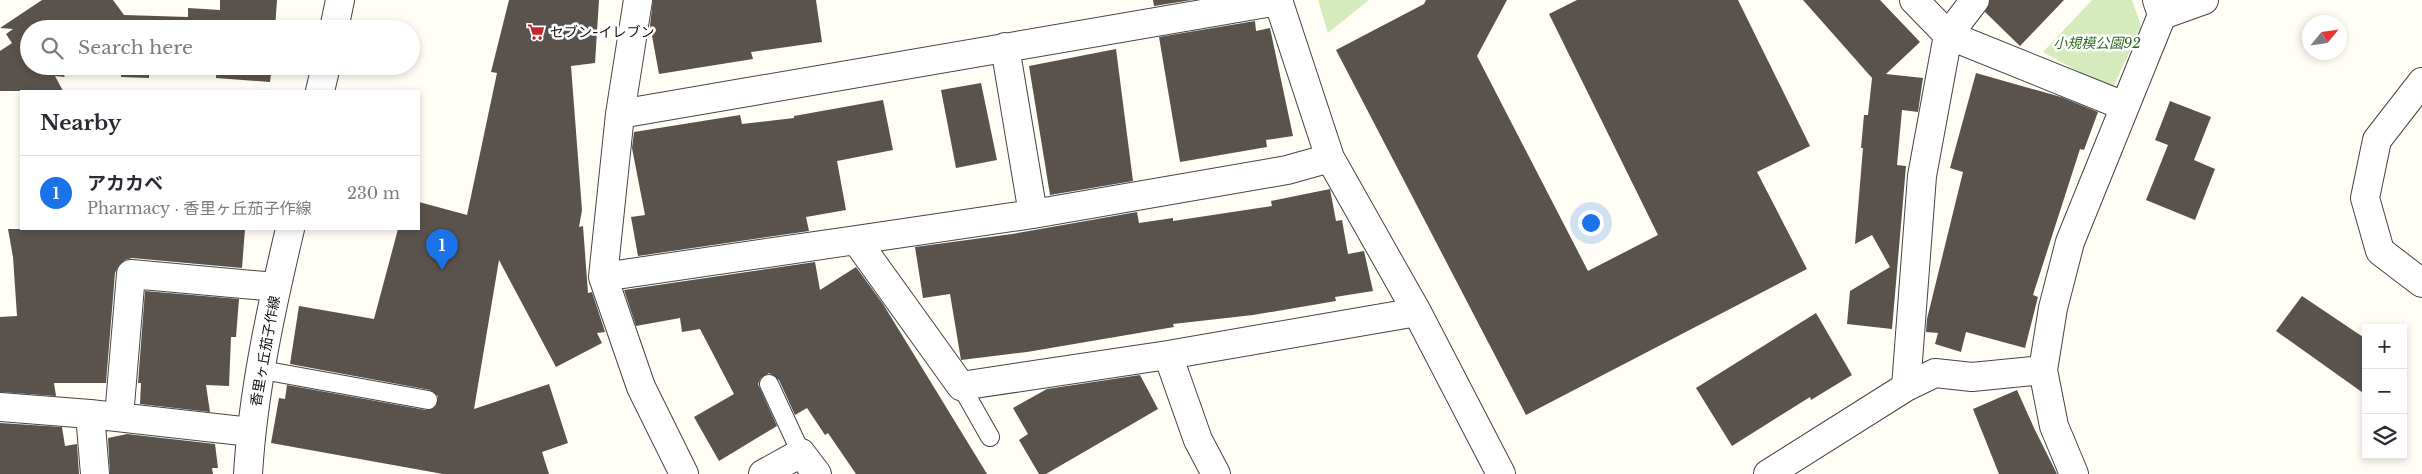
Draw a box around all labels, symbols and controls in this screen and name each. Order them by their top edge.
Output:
north arrow [2302,15,2347,60]
search box [20,20,420,75]
supermarket icon: セブン-イレブン [526,22,546,42]
place label: セブン-イレブン [550,23,654,41]
icon: search [38,34,66,62]
park label: 小規模公園92 [2053,34,2141,52]
text: Search here [78,36,193,59]
text: Nearby [40,110,121,136]
text: アカカベ [87,172,163,195]
text: 1 [53,183,59,203]
text: 230 m [347,183,400,203]
text: Pharmacy · 香里ヶ丘茄子作線 [87,198,312,218]
your location [1578,210,1604,236]
pin: 1 [426,229,458,270]
street label: 香里ヶ丘茄子作線 [246,294,284,408]
map controls [2362,324,2407,459]
button: + [2362,324,2407,369]
button: − [2362,369,2407,414]
button: layers [2362,414,2407,459]

